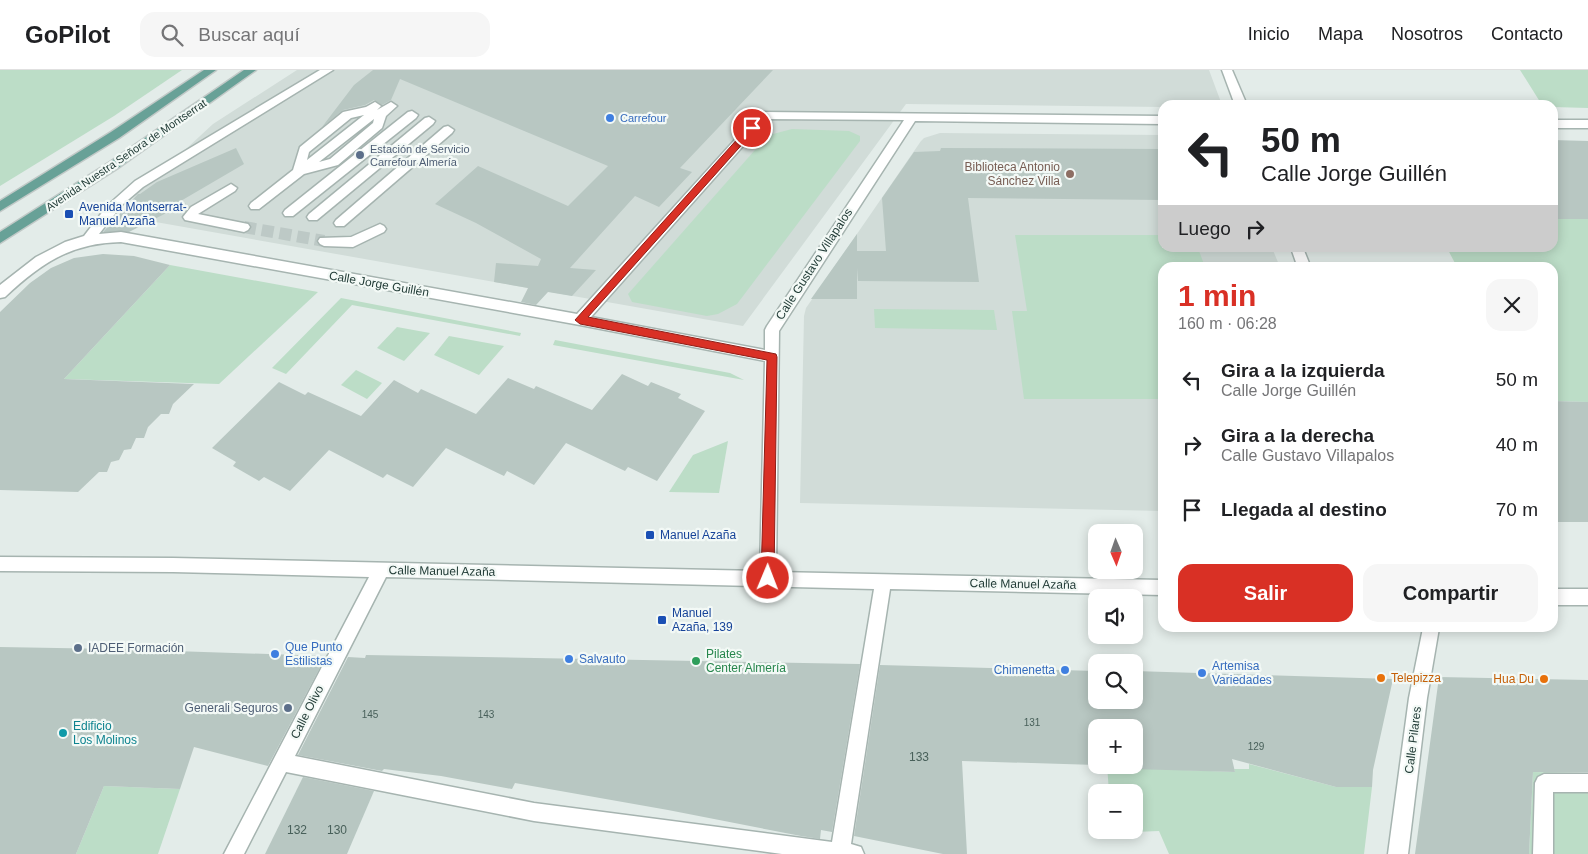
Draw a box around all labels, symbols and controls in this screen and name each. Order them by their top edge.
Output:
search box [140,12,490,57]
text: GoPilot [25,21,110,48]
icon: search [158,21,186,49]
text: Buscar aquí [198,24,300,45]
text: Inicio [1248,24,1290,44]
text: Mapa [1318,24,1363,44]
text: Nosotros [1391,24,1463,44]
text: Contacto [1491,24,1563,44]
street label: Avenida Nuestra Señora de Montserrat [44,97,208,213]
pin [731,107,773,149]
marker: Carrefour [604,112,616,124]
place label: Carrefour [620,112,667,124]
icon: arrive [738,114,766,142]
icon: left [1178,120,1243,185]
text: 50 m [1261,120,1341,159]
place label: Estación de Servicio Carrefour Almería [370,143,470,168]
marker: Estación de Servicio Carrefour Almería [354,149,366,161]
place label: Biblioteca Antonio Sánchez Villa [965,160,1060,188]
text: Calle Jorge Guillén [1261,161,1447,186]
marker: Biblioteca Antonio Sánchez Villa [1064,168,1076,180]
place label: Avenida Montserrat- Manuel Azaña [79,200,187,228]
street label: Calle Gustavo Villapalos [773,206,855,322]
marker: Avenida Montserrat- Manuel Azaña [63,208,75,220]
icon: right [1241,215,1269,243]
text: Luego [1178,218,1231,239]
street label: Calle Jorge Guillén [328,268,430,300]
text: 1 min [1178,279,1256,312]
button: close [1486,279,1538,331]
text: 160 m · 06:28 [1178,315,1277,332]
text: Gira a la izquierda [1221,360,1385,381]
icon: left [1178,366,1206,394]
text: 50 m [1496,369,1538,390]
text: Calle Jorge Guillén [1221,382,1356,399]
text: Gira a la derecha [1221,425,1374,446]
icon: right [1178,431,1206,459]
text: 40 m [1496,434,1538,455]
text: Calle Gustavo Villapalos [1221,447,1394,464]
icon: arrive [1178,496,1206,524]
text: Llegada al destino [1221,499,1387,520]
text: 70 m [1496,499,1538,520]
north arrow [1088,524,1142,579]
map controls [1088,524,1143,839]
place label: Manuel Azaña [660,528,736,542]
marker: Manuel Azaña [644,529,656,541]
position arrow [741,551,793,603]
street label: Calle Manuel Azaña [389,563,496,579]
button: Salir [1178,564,1353,622]
button: Compartir [1363,564,1538,622]
street label: Calle Manuel Azaña [970,576,1077,592]
button: sound [1088,589,1143,644]
place label: Manuel Azaña, 139 [672,606,733,634]
marker: Manuel Azaña, 139 [656,614,668,626]
place label: Que Punto Estilistas [285,640,343,668]
place label: IADEE Formación [88,641,184,655]
marker: IADEE Formación [72,642,84,654]
place label: Pilates Center Almería [706,647,786,675]
marker: Que Punto Estilistas [269,648,281,660]
place label: Salvauto [579,652,626,666]
marker: Salvauto [563,653,575,665]
button: search [1088,654,1143,709]
marker: Pilates Center Almería [690,655,702,667]
place label: Artemisa Variedades [1212,659,1272,687]
place label: Chimenetta [994,663,1055,677]
marker: Chimenetta [1059,664,1071,676]
marker: Artemisa Variedades [1196,667,1208,679]
place label: Telepizza [1391,671,1441,685]
marker: Telepizza [1375,672,1387,684]
place label: Hua Du [1493,672,1534,686]
marker: Hua Du [1538,673,1550,685]
street label: Calle Olivo [288,683,327,741]
place label: Generali Seguros [185,701,278,715]
marker: Generali Seguros [282,702,294,714]
street label: Calle Pilares [1402,706,1424,774]
house number: 145 [362,709,379,720]
house number: 143 [478,709,495,720]
house number: 131 [1024,717,1041,728]
place label: Edificio Los Molinos [73,719,137,747]
button: + [1088,719,1143,774]
marker: Edificio Los Molinos [57,727,69,739]
house number: 129 [1248,741,1265,752]
house number: 133 [909,750,929,764]
button: − [1088,784,1143,839]
house number: 132 [287,823,307,837]
house number: 130 [327,823,347,837]

